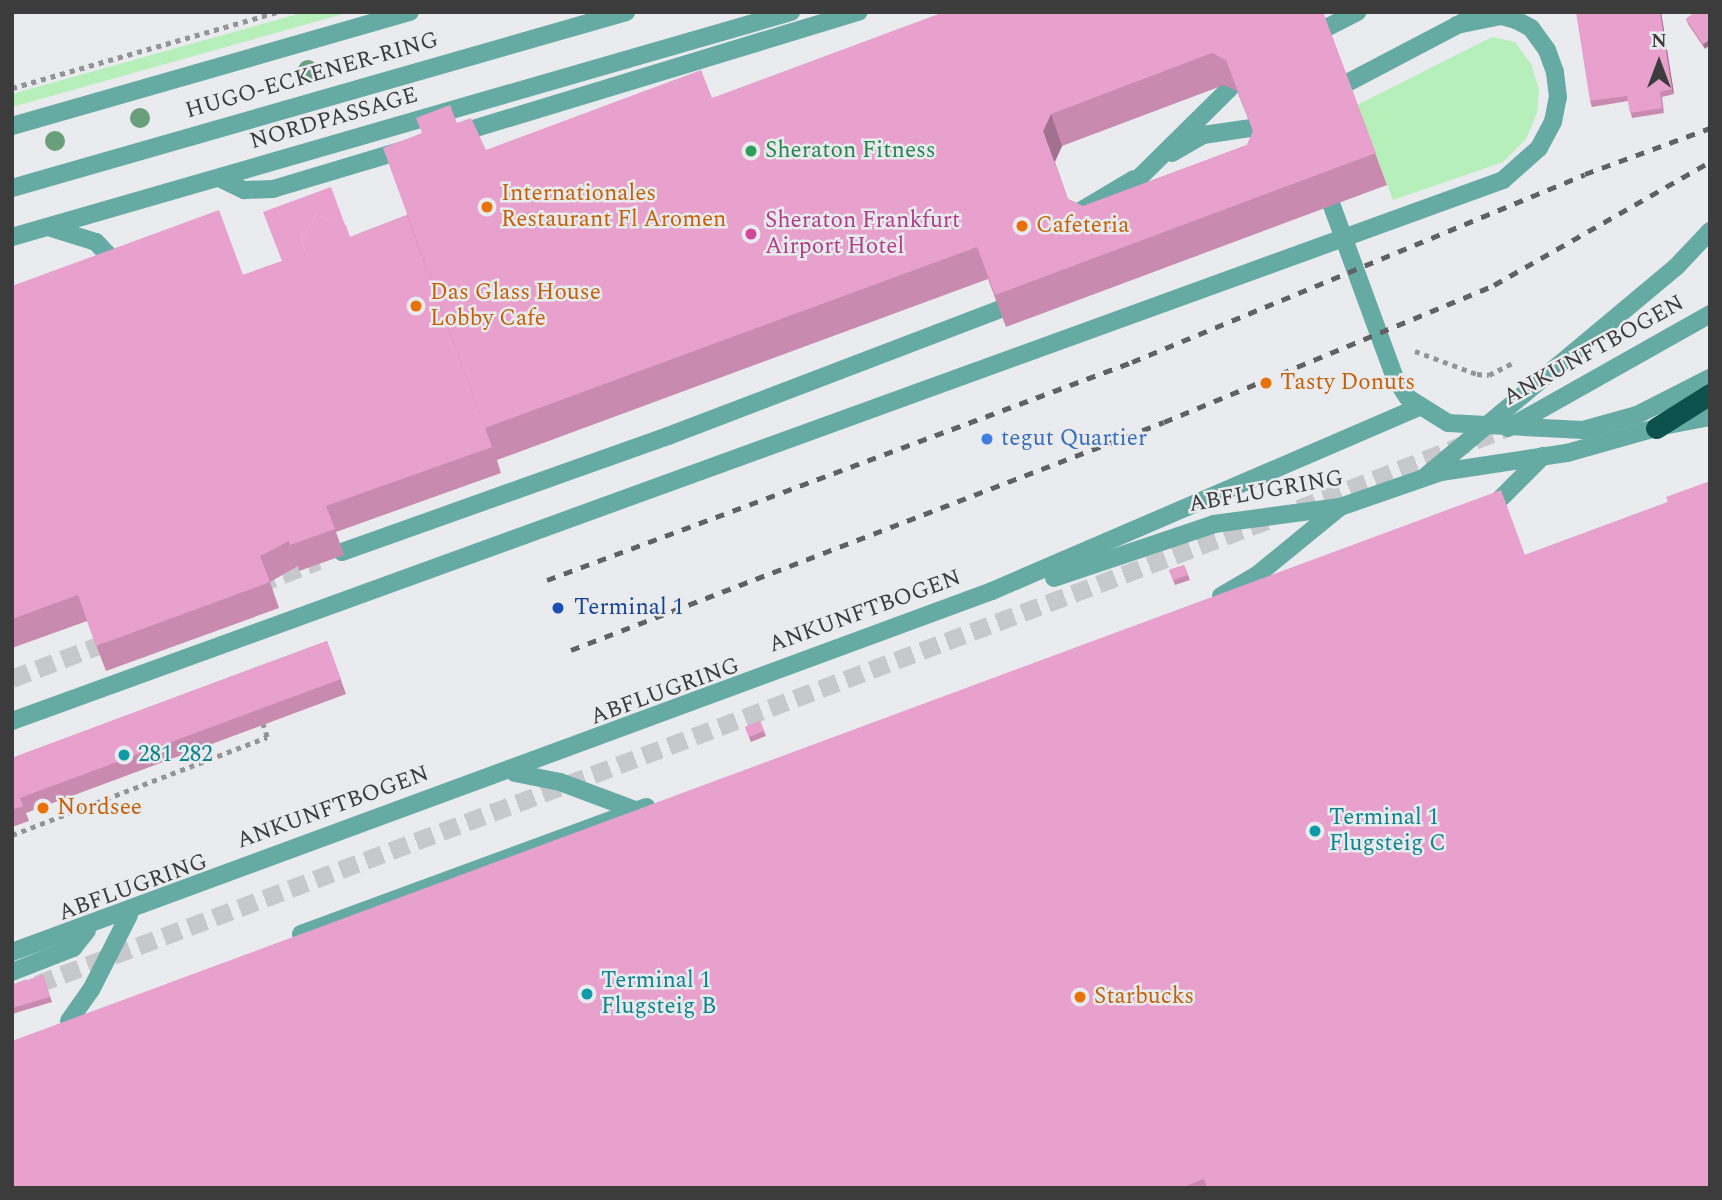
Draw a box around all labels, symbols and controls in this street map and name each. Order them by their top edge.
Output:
street label: HUGO-ECKENER-RING [182,27,442,125]
text: N [1651,27,1667,56]
north arrow [1624,28,1694,98]
street label: NORDPASSAGE [247,82,421,156]
place label: Sheraton Fitness [765,137,936,165]
marker: Sheraton Fitness [743,143,759,159]
place label: Internationales Restaurant Fl Aromen [501,180,726,234]
marker: Internationales Restaurant Fl Aromen [479,199,495,215]
place label: Sheraton Frankfurt Airport Hotel [765,207,960,261]
place label: Cafeteria [1036,212,1130,240]
marker: Cafeteria [1014,218,1030,234]
marker: Sheraton Frankfurt Airport Hotel [743,226,759,242]
place label: Das Glass House Lobby Cafe [430,279,601,333]
street label: ANKUNFTBOGEN [1499,290,1689,412]
marker: Das Glass House Lobby Cafe [408,298,424,314]
place label: Tasty Donuts [1280,369,1415,397]
marker: Tasty Donuts [1258,375,1274,391]
place label: tegut Quartier [1001,425,1147,453]
marker: tegut Quartier [979,431,995,447]
street label: ABFLUGRING [1186,465,1346,519]
street label: ANKUNFTBOGEN [765,564,965,660]
place label: Terminal 1 [574,594,684,622]
marker: Terminal 1 [548,598,568,618]
street label: ABFLUGRING [587,652,743,732]
place label: 281 282 [138,741,213,769]
marker: 281 282 [116,747,132,763]
street label: ANKUNFTBOGEN [233,760,433,856]
place label: Nordsee [57,794,142,822]
marker: Nordsee [35,800,51,816]
place label: Terminal 1 Flugsteig C [1329,804,1446,858]
marker: Terminal 1 Flugsteig C [1307,823,1323,839]
street label: ABFLUGRING [55,848,211,928]
place label: Terminal 1 Flugsteig B [601,967,716,1021]
place label: Starbucks [1094,983,1194,1011]
marker: Terminal 1 Flugsteig B [579,986,595,1002]
marker: Starbucks [1072,989,1088,1005]

